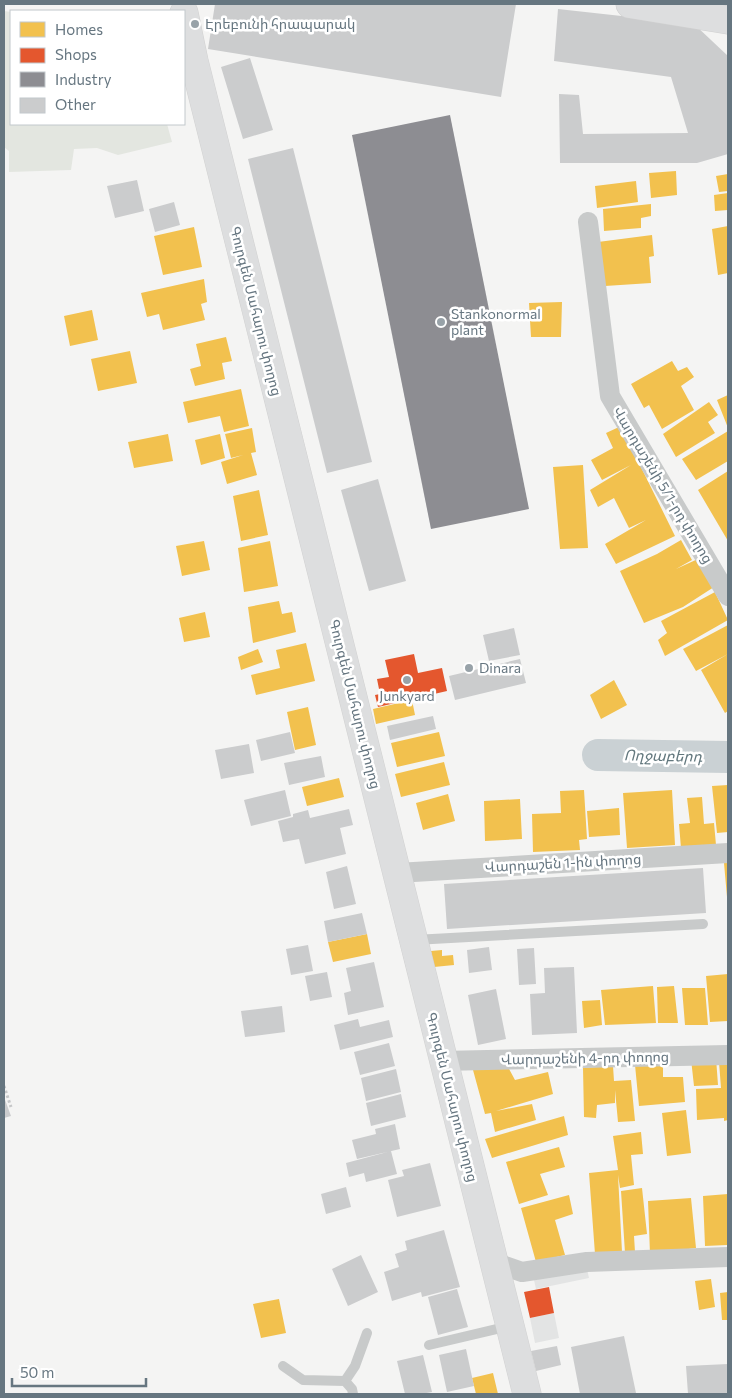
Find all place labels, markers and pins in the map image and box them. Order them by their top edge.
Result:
place label: Էրեբունի հրապարակ [205,15,355,32]
marker: Էրեբունի հրապարակ [189,18,201,30]
place label: Stankonormal plant [451,305,541,338]
marker: Stankonormal plant [435,316,447,328]
place label: Dinara [479,659,521,676]
marker: Dinara [463,662,475,674]
marker: Junkyard [401,674,413,686]
place label: Junkyard [379,687,435,704]

